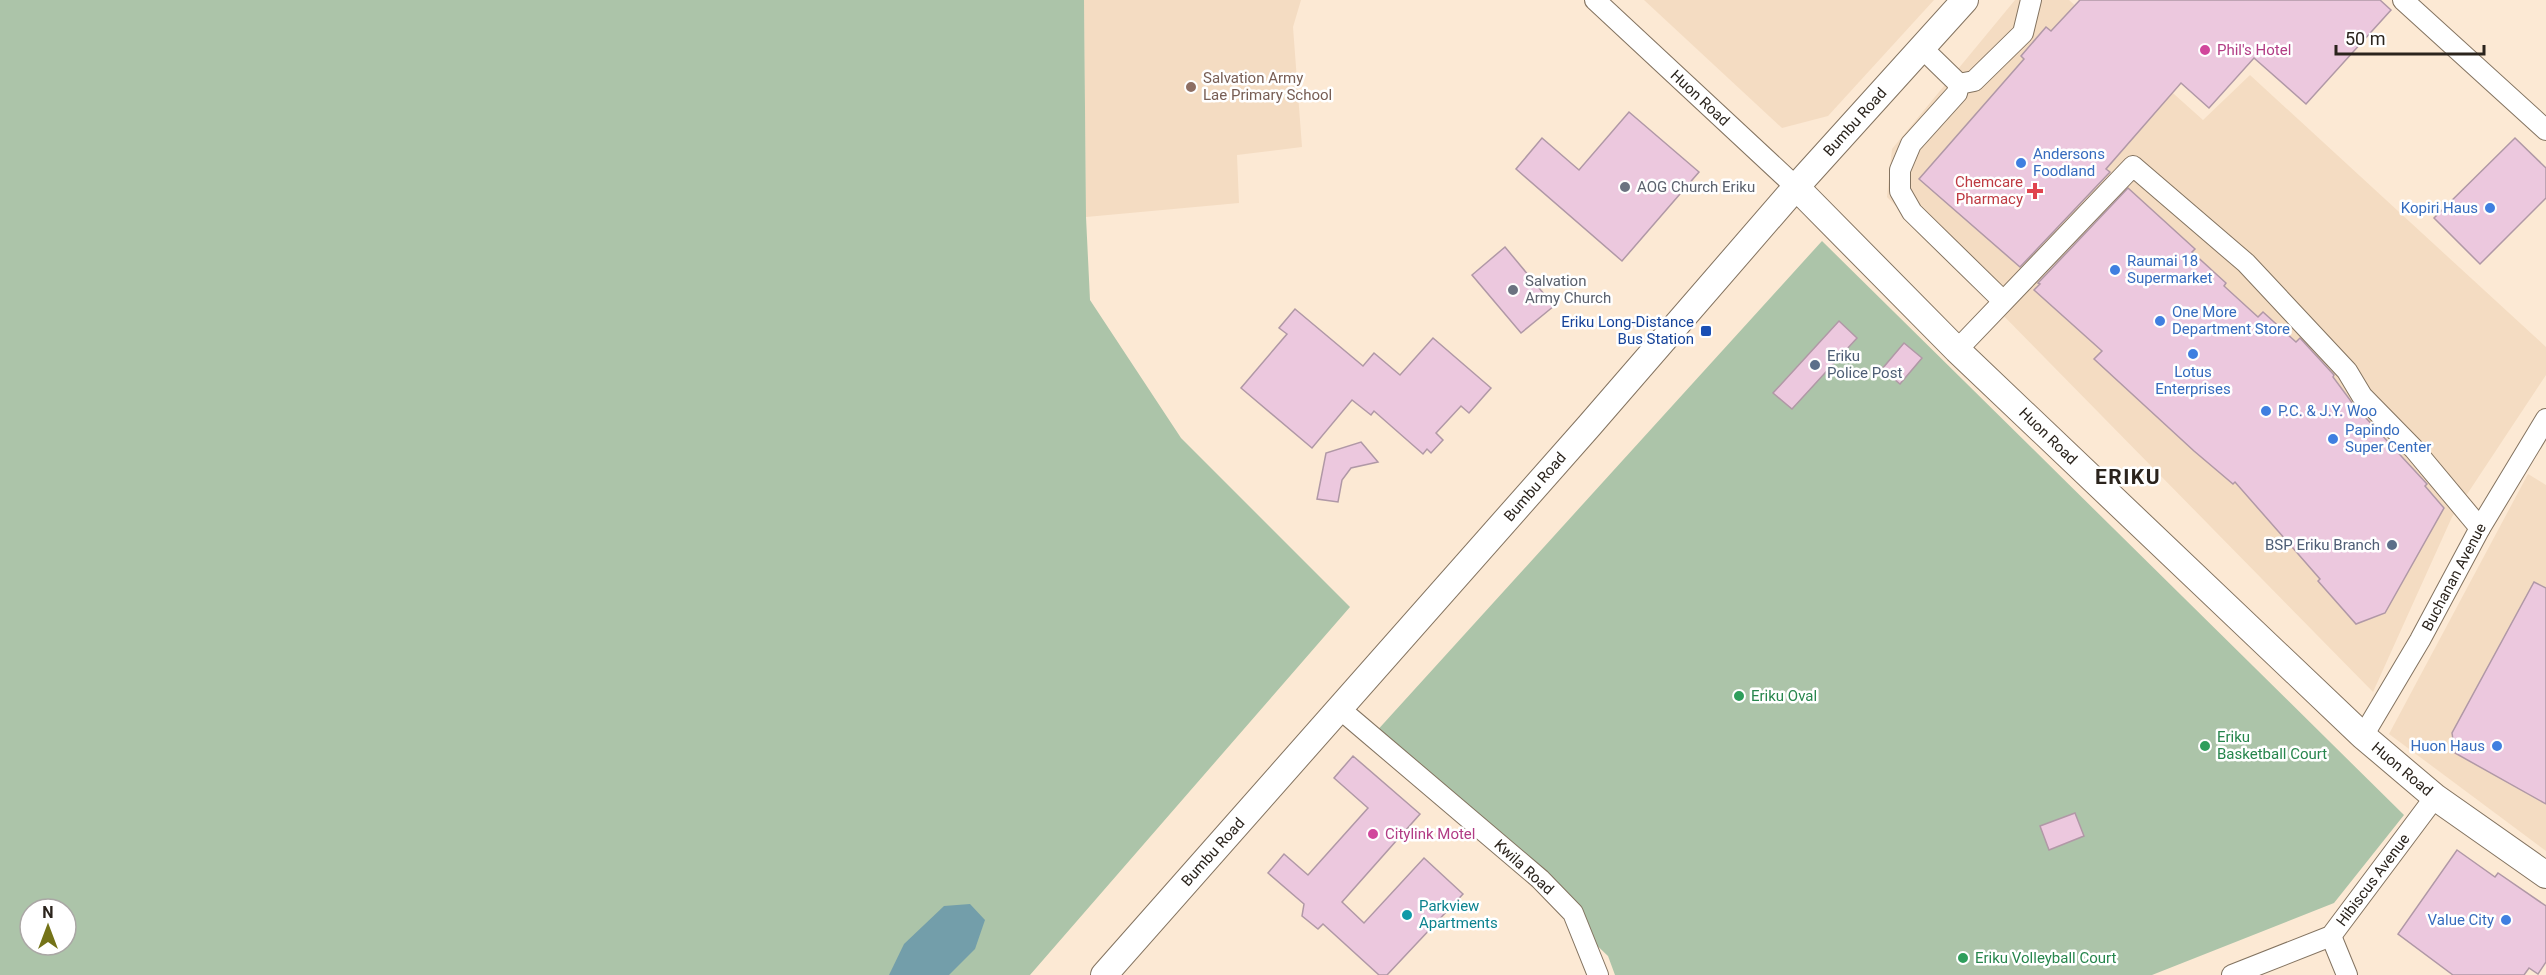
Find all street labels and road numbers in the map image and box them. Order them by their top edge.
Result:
street label: Huon Road [1667,66,1733,130]
street label: Bumbu Road [1820,84,1890,160]
street label: Huon Road [2015,404,2081,468]
street label: Bumbu Road [1500,449,1570,525]
street label: Buchanan Avenue [2418,520,2490,634]
street label: Huon Road [2368,738,2436,800]
street label: Bumbu Road [1178,814,1248,890]
street label: Hibiscus Avenue [2332,830,2414,930]
street label: Kwila Road [1491,836,1557,898]

